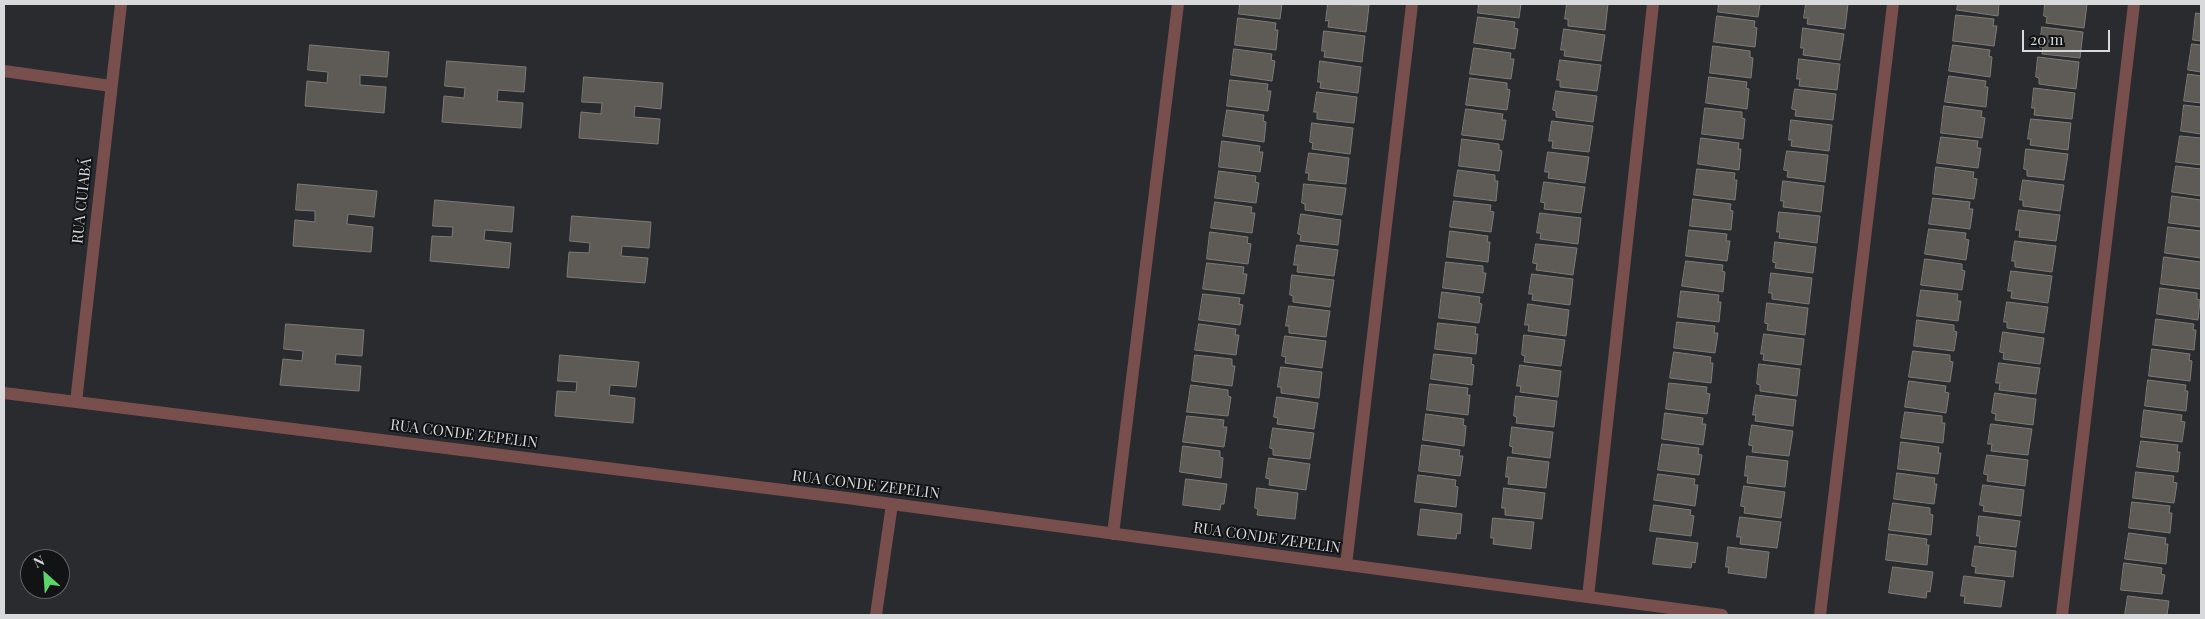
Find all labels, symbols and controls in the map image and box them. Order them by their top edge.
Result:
scale bar [2025,20,2112,52]
text: 20 m [2030,29,2063,49]
street label: RUA CUIABÁ [69,157,95,245]
street label: RUA CONDE ZEPELIN [389,416,539,452]
street label: RUA CONDE ZEPELIN [791,467,941,503]
street label: RUA CONDE ZEPELIN [1192,519,1342,557]
north arrow [20,549,70,599]
text: N [30,550,47,572]

